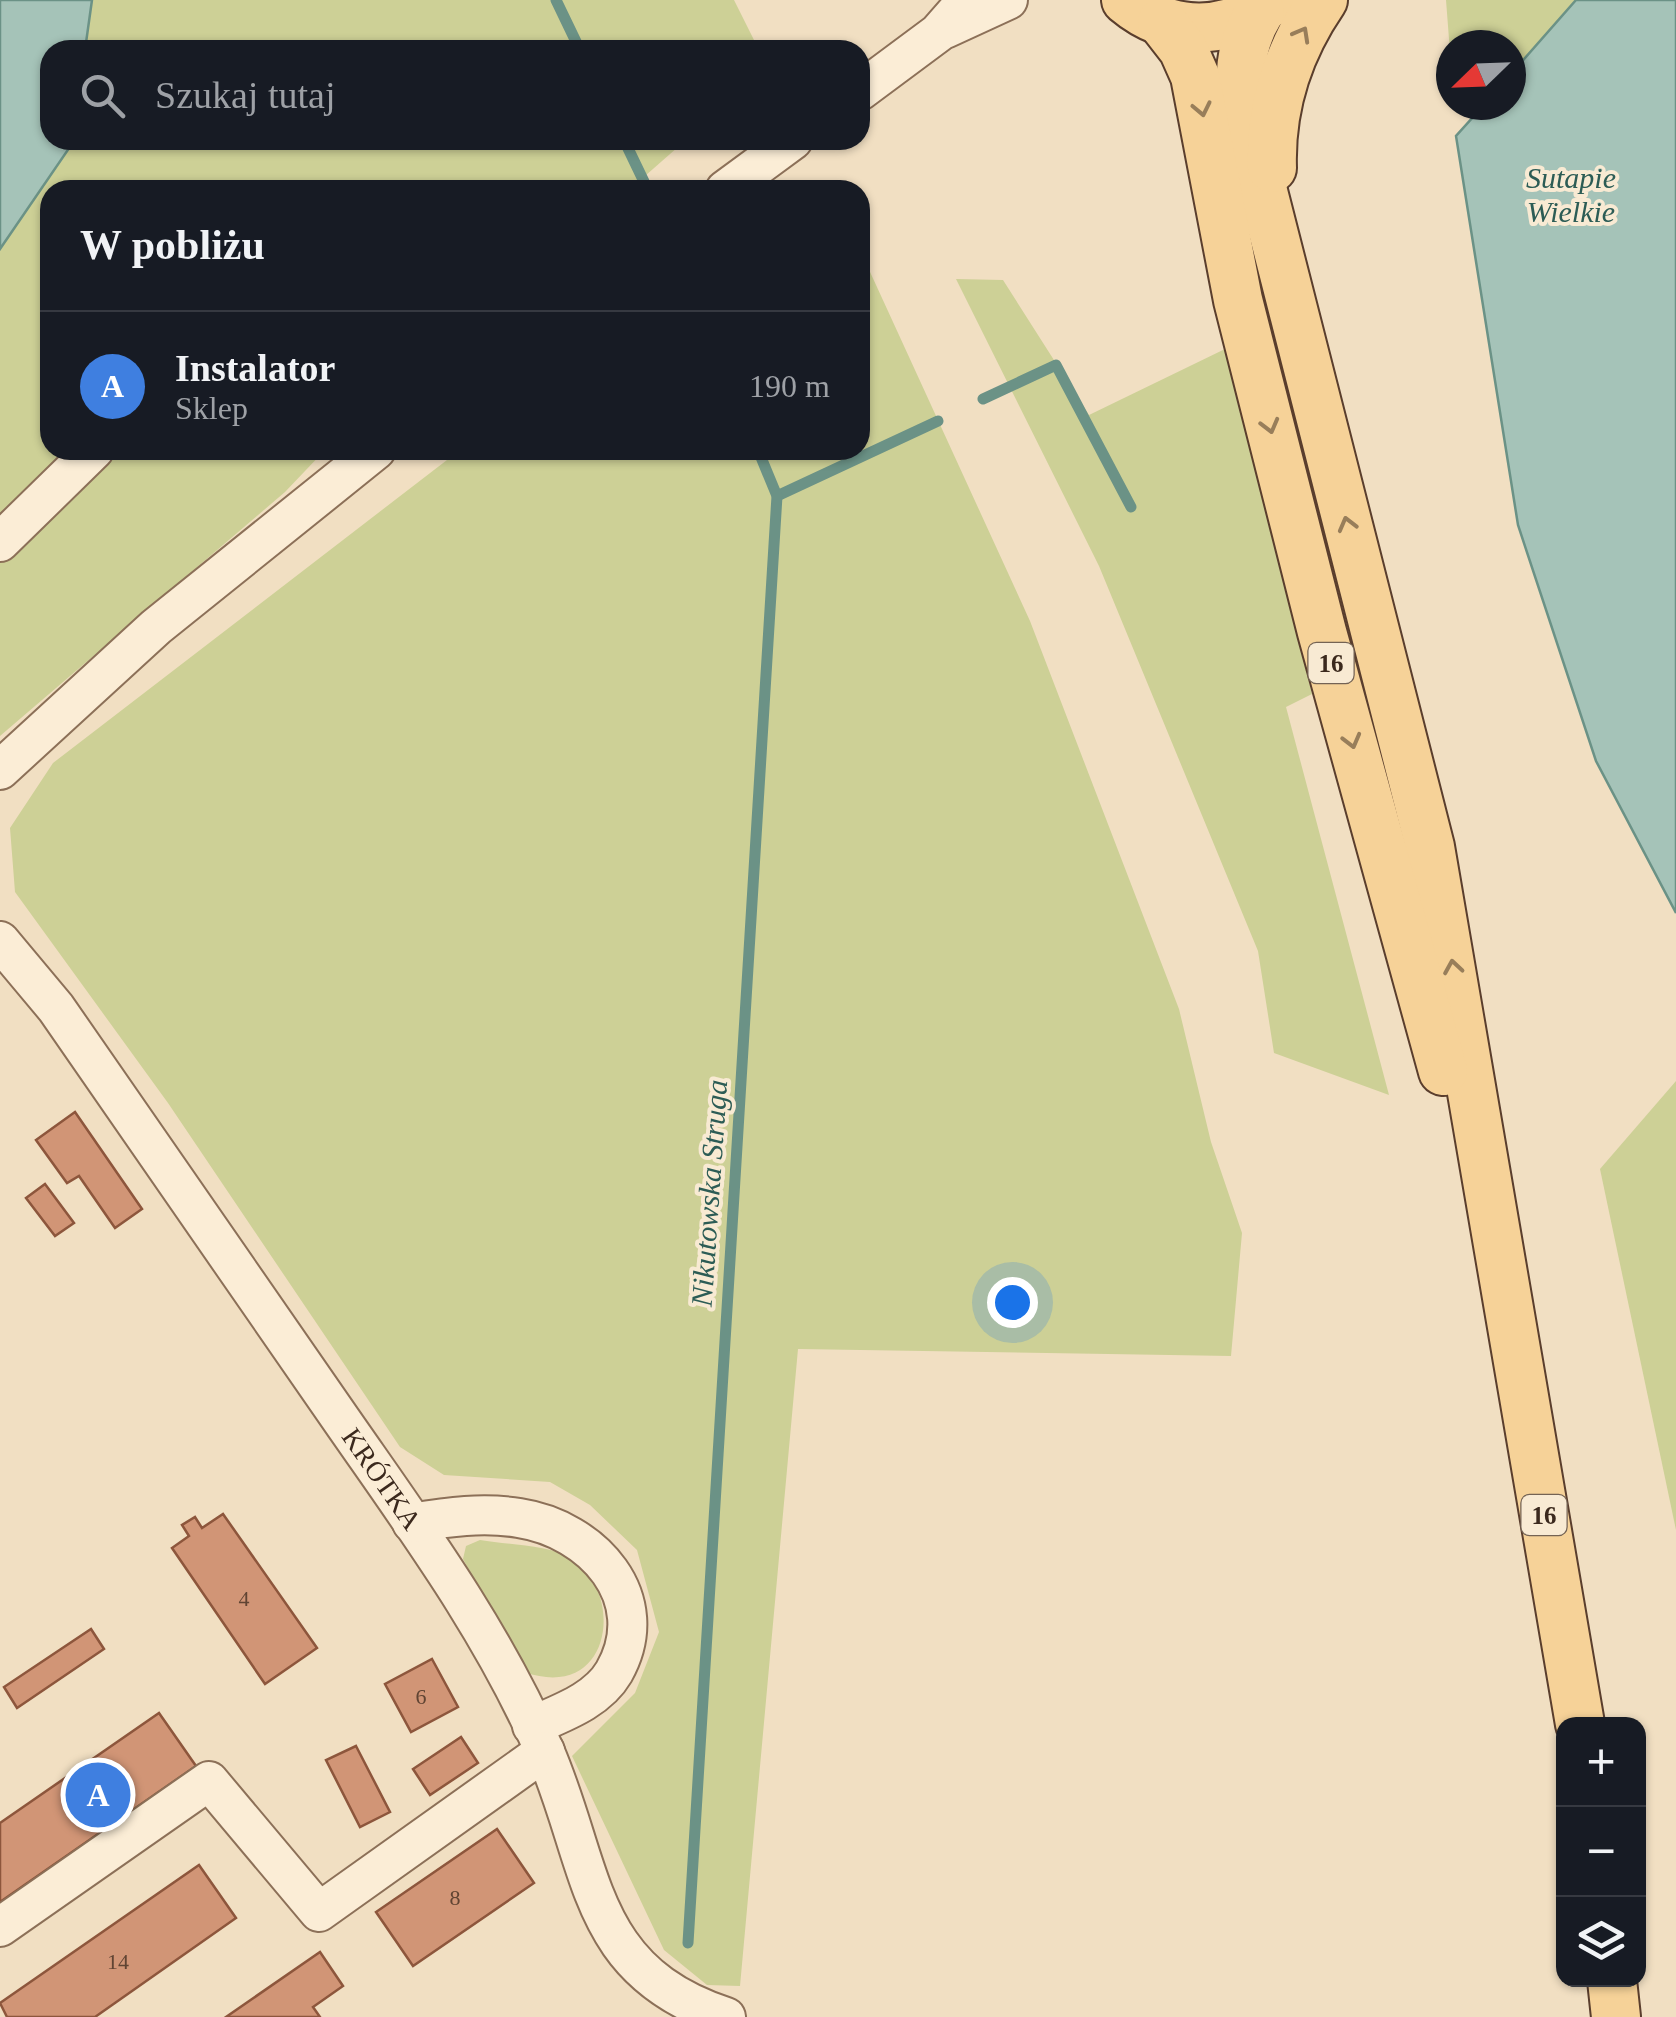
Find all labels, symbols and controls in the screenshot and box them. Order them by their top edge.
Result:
one-way arrow [1290,27,1310,45]
north arrow [1436,30,1526,120]
search box [40,40,870,150]
icon: search [75,68,130,123]
text: Szukaj tutaj [155,74,335,116]
one-way arrow [1190,100,1211,117]
water label: Sutapie Wielkie [1526,161,1616,228]
text: W pobliżu [80,222,265,268]
text: Instalator [175,347,335,389]
text: A [101,368,124,404]
text: 190 m [749,368,830,404]
text: Sklep [175,390,248,426]
one-way arrow [1259,417,1280,435]
one-way arrow [1337,516,1358,533]
road number: 16 [1308,643,1354,683]
one-way arrow [1341,732,1362,749]
one-way arrow [1443,959,1464,976]
water label: Nikutowska Struga [685,1078,733,1309]
your location [987,1277,1038,1328]
street label: KRÓTKA [336,1422,429,1536]
road number: 16 [1522,1495,1566,1535]
house number: 4 [239,1586,250,1611]
house number: 6 [416,1684,427,1709]
map controls [1556,1717,1646,1987]
button: + [1556,1717,1646,1807]
pin: A [66,1758,130,1832]
button: − [1556,1807,1646,1897]
house number: 8 [450,1885,461,1910]
button: layers [1556,1897,1646,1987]
house number: 14 [107,1949,129,1974]

